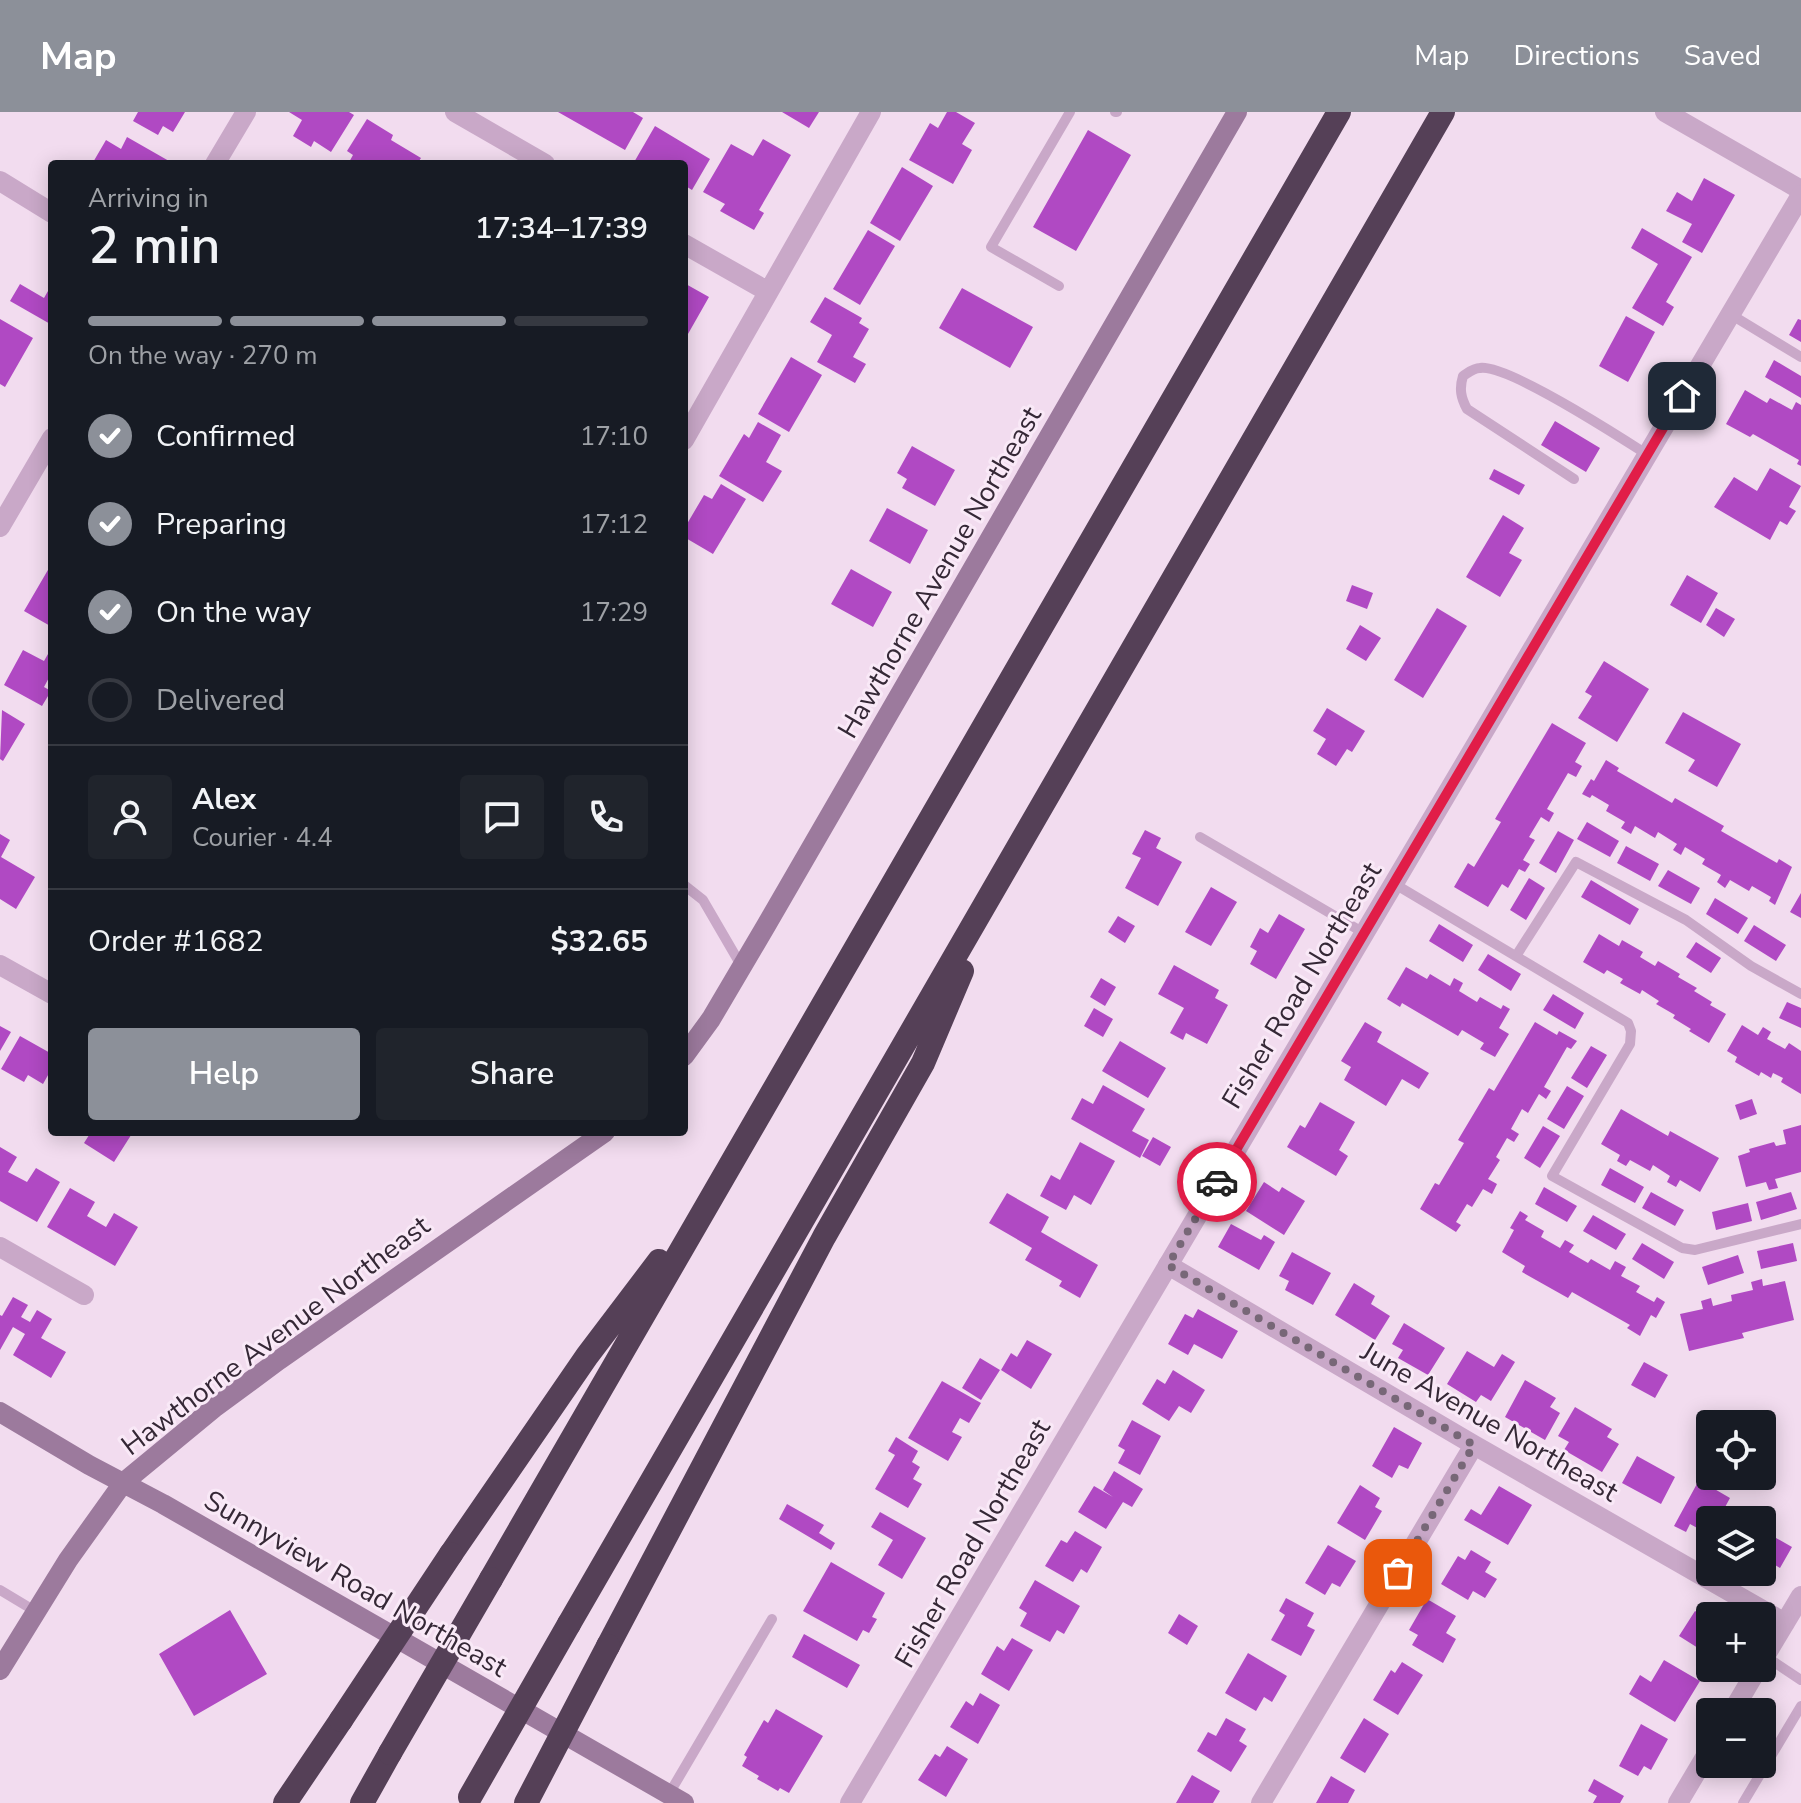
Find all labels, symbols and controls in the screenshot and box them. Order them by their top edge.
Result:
text: Map [40,31,117,82]
text: Map [1414,37,1469,75]
text: Directions [1513,37,1640,75]
text: Saved [1684,37,1761,75]
text: Arriving in [88,181,209,216]
text: 17:34–17:39 [475,208,648,249]
text: 2 min [88,210,221,281]
text: On the way · 270 m [88,338,317,373]
pin [1648,362,1716,430]
icon: home [1660,374,1704,418]
street label: Hawthorne Avenue Northeast [829,399,1051,745]
icon: check [88,414,132,458]
text: Confirmed [156,416,296,457]
text: 17:10 [580,419,648,454]
icon: check [88,502,132,546]
text: Preparing [156,504,287,545]
text: 17:12 [580,507,648,542]
icon: check [88,590,132,634]
text: On the way [156,592,311,633]
text: 17:29 [580,595,648,630]
text: Delivered [156,680,285,721]
button: person [88,775,172,859]
button: chat [460,775,544,859]
button: phone [564,775,648,859]
text: Alex [192,779,256,820]
text: Courier · 4.4 [192,820,333,855]
street label: Fisher Road Northeast [1213,855,1391,1116]
text: Order #1682 [88,921,263,962]
text: $32.65 [551,921,648,962]
button: Help [88,1028,360,1120]
button: Share [376,1028,648,1120]
courier [1177,1142,1257,1222]
icon: car [1195,1160,1239,1204]
street label: Hawthorne Avenue Northeast [114,1207,438,1464]
street label: June Avenue Northeast [1353,1332,1625,1511]
map controls [1696,1410,1776,1778]
button: locate [1696,1410,1776,1490]
street label: Fisher Road Northeast [886,1412,1060,1675]
street label: Sunnyview Road Northeast [197,1481,514,1686]
button: layers [1696,1506,1776,1586]
pin [1364,1539,1432,1607]
icon: bag [1376,1551,1420,1595]
button: + [1696,1602,1776,1682]
button: − [1696,1698,1776,1778]

